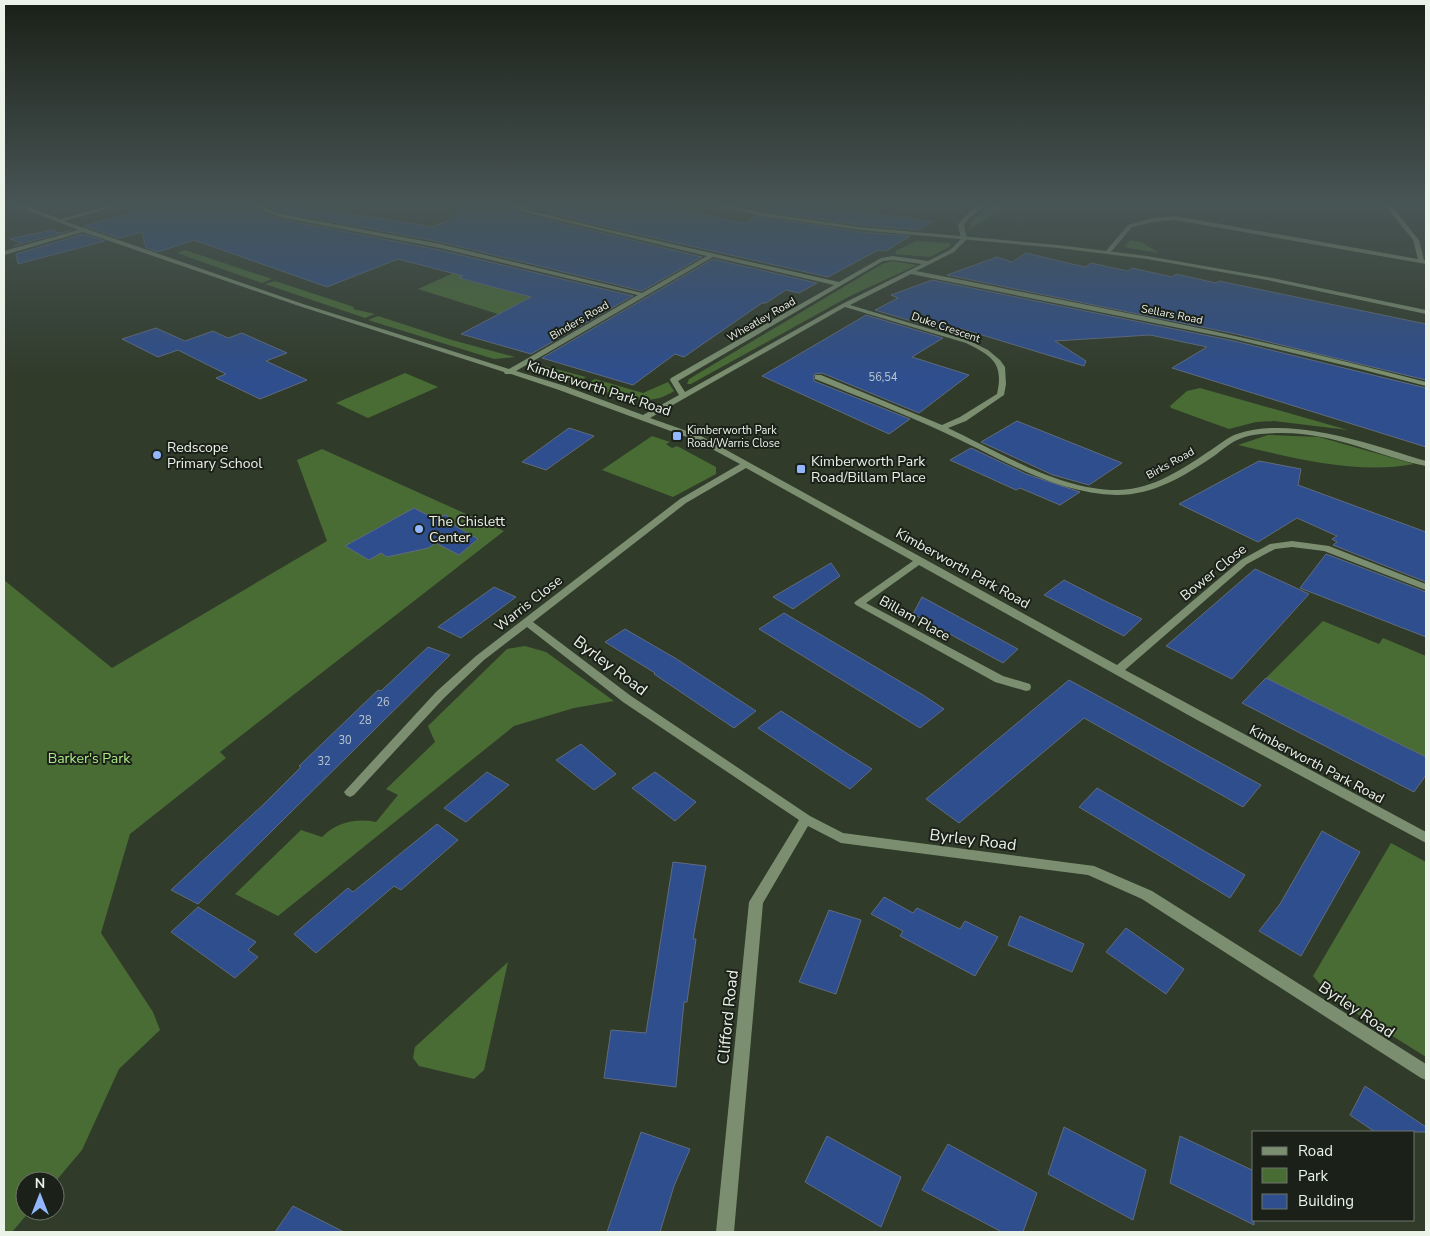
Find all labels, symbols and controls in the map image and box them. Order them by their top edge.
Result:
street label: Wheatley Road [724,294,798,345]
street label: Binders Road [547,297,612,343]
street label: Sellars Road [1140,301,1204,328]
street label: Duke Crescent [909,309,982,346]
street label: Kimberworth Park Road [524,356,673,421]
house number: 56,54 [869,370,898,385]
place label: Kimberworth Park Road/Warris Close [687,423,780,451]
marker: Kimberworth Park Road/Warris Close [671,430,683,442]
place label: Redscope Primary School [167,438,263,473]
street label: Birks Road [1143,444,1197,483]
marker: Redscope Primary School [151,449,163,461]
place label: Kimberworth Park Road/Billam Place [811,452,926,487]
marker: Kimberworth Park Road/Billam Place [795,463,807,475]
place label: The Chislett Center [429,512,505,547]
marker: The Chislett Center [413,523,425,535]
street label: Kimberworth Park Road [892,524,1033,613]
street label: Bower Close [1176,540,1251,605]
street label: Warris Close [491,571,566,636]
street label: Billam Place [876,591,954,646]
street label: Byrley Road [569,631,652,701]
house number: 26 [376,695,390,710]
house number: 28 [358,713,372,728]
street label: Kimberworth Park Road [1246,721,1388,808]
house number: 30 [338,733,352,748]
park label: Barker's Park [48,749,131,768]
house number: 32 [317,754,331,769]
street label: Byrley Road [928,824,1018,856]
street label: Clifford Road [712,969,744,1065]
street label: Byrley Road [1314,976,1399,1043]
legend [1252,1131,1415,1221]
text: Road [1298,1141,1333,1161]
text: Park [1298,1166,1328,1186]
north arrow [15,1171,65,1221]
text: N [35,1174,45,1193]
text: Building [1298,1191,1354,1211]

